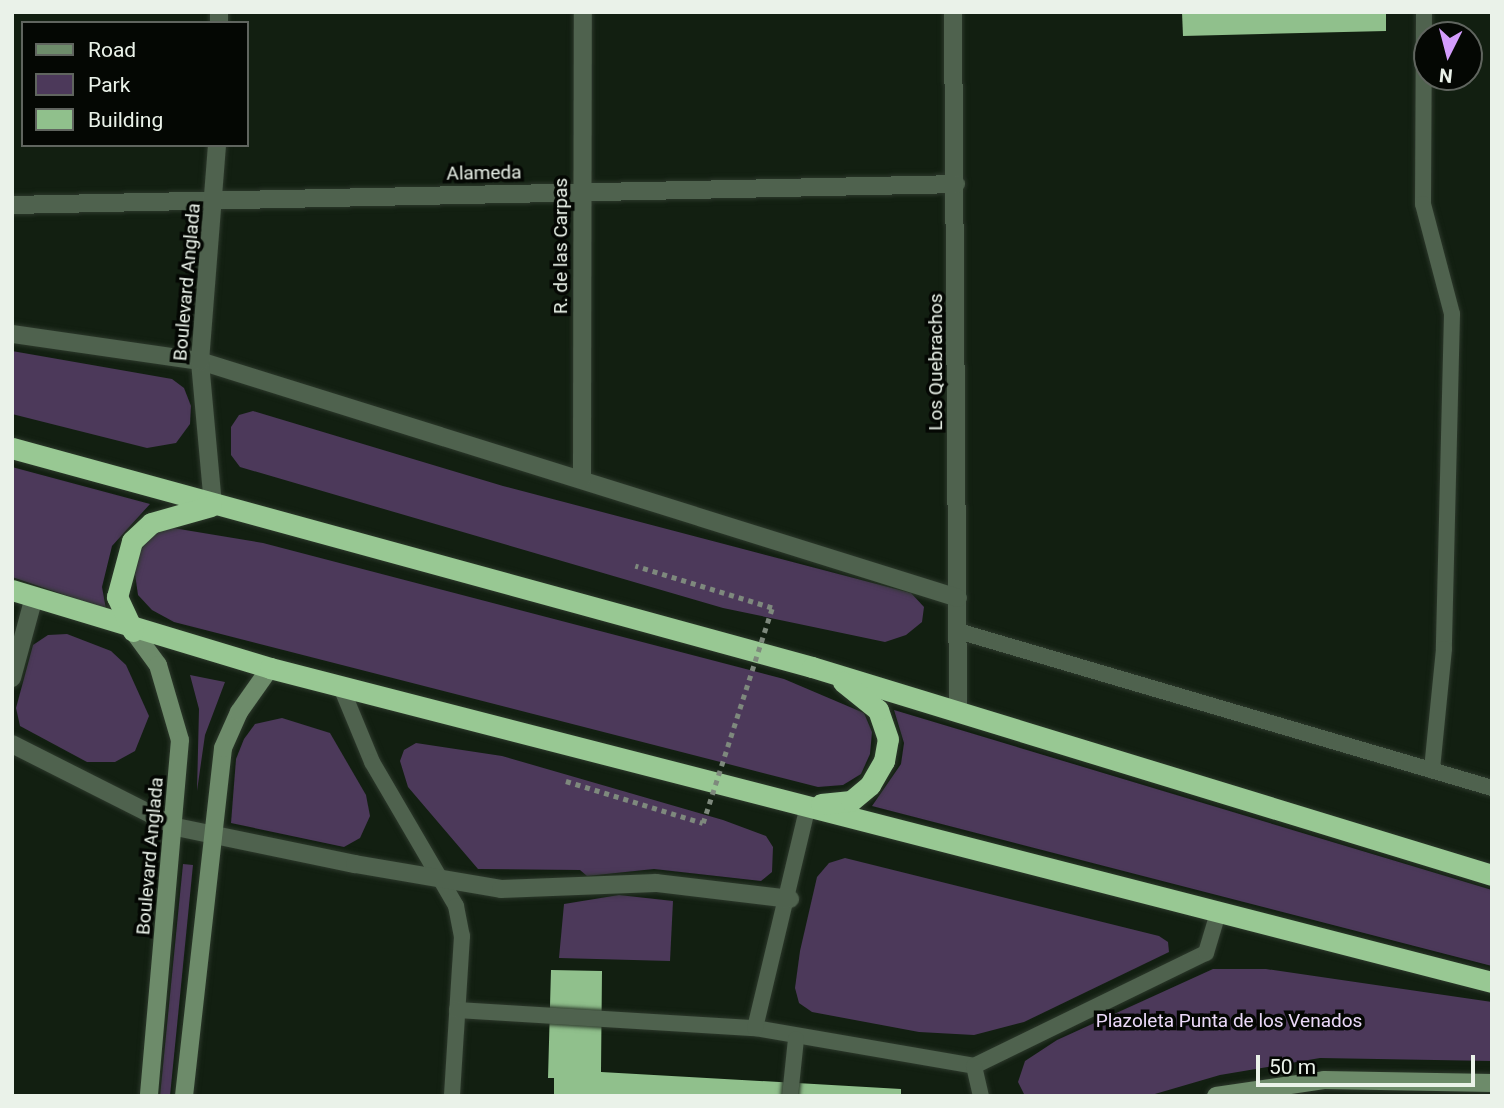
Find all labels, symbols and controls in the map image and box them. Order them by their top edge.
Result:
legend [21,21,248,147]
north arrow [1413,21,1483,91]
text: Road [88,38,136,62]
text: N [1438,63,1454,88]
text: Park [88,73,130,97]
text: Building [88,108,163,132]
street label: Alameda [446,161,522,185]
street label: R. de las Carpas [550,178,572,314]
street label: Boulevard Anglada [169,202,205,362]
street label: Los Quebrachos [925,293,947,431]
street label: Boulevard Anglada [132,776,168,936]
park label: Plazoleta Punta de los Venados [1096,1010,1362,1032]
scale bar [1259,1042,1478,1086]
text: 50 m [1269,1055,1316,1079]

